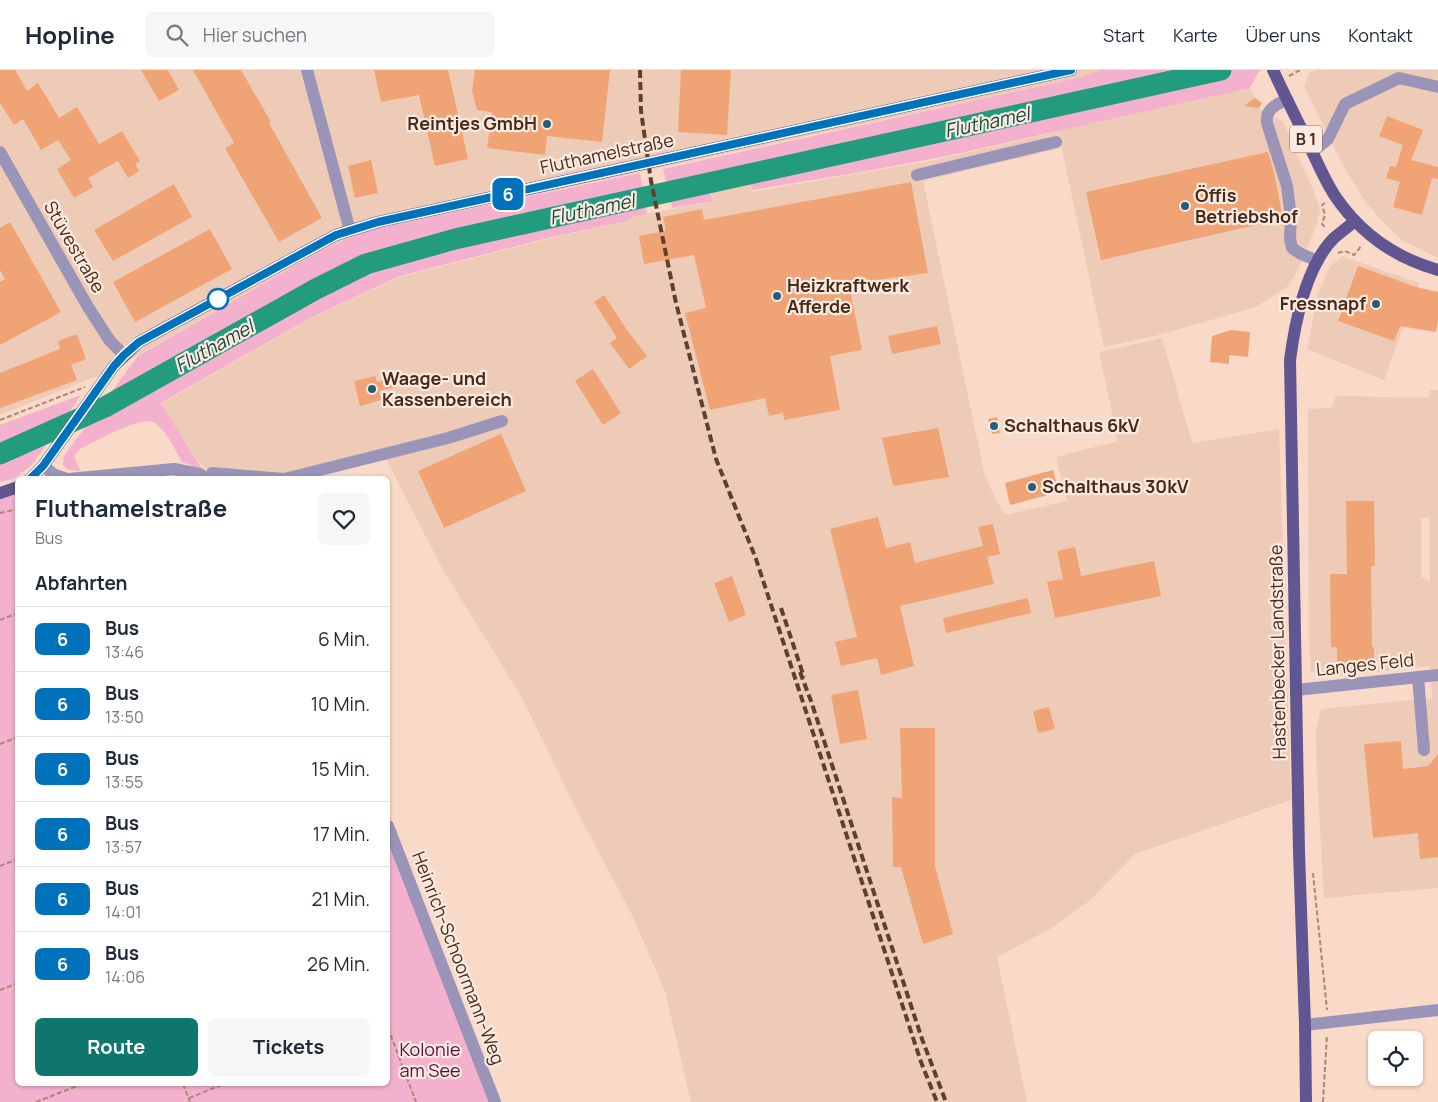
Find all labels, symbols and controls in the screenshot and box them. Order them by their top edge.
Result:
search box [145,12,495,57]
text: Hopline [25,18,115,51]
icon: search [163,21,191,49]
text: Hier suchen [203,22,307,48]
text: Start [1103,23,1145,47]
text: Karte [1173,23,1218,47]
text: Über uns [1246,23,1320,47]
text: Kontakt [1348,23,1413,47]
water label: Fluthamel [942,100,1034,144]
place label: Reintjes GmbH [407,111,537,135]
marker: Reintjes GmbH [541,118,553,130]
road number: B 1 [1290,126,1322,152]
street label: Fluthamelstraße [538,127,676,179]
line badge: 6 [492,178,524,210]
text: 6 [502,182,514,206]
place label: Öffis Betriebshof [1195,183,1298,228]
water label: Fluthamel [547,187,639,231]
street label: Stüvestraße [39,196,111,297]
marker: Öffis Betriebshof [1179,200,1191,212]
place label: Heizkraftwerk Afferde [787,273,910,318]
unlabelled marker [207,288,229,310]
marker: Heizkraftwerk Afferde [771,290,783,302]
place label: Fressnapf [1280,291,1366,315]
marker: Fressnapf [1370,298,1382,310]
water label: Fluthamel [170,312,260,378]
place label: Waage- und Kassenbereich [382,366,512,411]
marker: Waage- und Kassenbereich [366,383,378,395]
place label: Schalthaus 6kV [1004,413,1140,437]
marker: Schalthaus 6kV [988,420,1000,432]
place label: Schalthaus 30kV [1042,474,1189,498]
marker: Schalthaus 30kV [1026,481,1038,493]
text: Fluthamelstraße [35,491,227,524]
button: heart [318,493,370,545]
text: Bus [35,527,63,549]
street label: Hastenbecker Landstraße [1263,545,1291,760]
text: Abfahrten [35,570,128,596]
text: Bus [105,615,139,641]
text: 6 Min. [318,626,370,652]
text: 6 [57,627,68,651]
text: 13:46 [105,641,144,663]
street label: Langes Feld [1315,647,1415,681]
text: Bus [105,680,139,706]
text: 10 Min. [311,691,370,717]
text: 6 [57,692,68,716]
text: 13:50 [105,706,144,728]
text: Bus [105,745,139,771]
text: 15 Min. [311,756,370,782]
text: 6 [57,757,68,781]
text: 13:55 [105,771,143,793]
text: Bus [105,810,139,836]
text: 17 Min. [313,821,370,847]
text: 6 [57,822,68,846]
text: 13:57 [105,836,142,858]
street label: Heinrich-Schoormann-Weg [407,848,511,1068]
text: Bus [105,875,139,901]
text: 21 Min. [311,886,370,912]
text: 6 [57,887,68,911]
text: 14:01 [105,901,141,923]
text: Bus [105,940,139,966]
text: 26 Min. [307,951,370,977]
text: 6 [57,952,68,976]
text: 14:06 [105,966,145,988]
button: Route [35,1018,198,1076]
button: Tickets [208,1018,370,1076]
map controls [1368,1031,1423,1086]
button: locate [1368,1031,1423,1086]
park label: Kolonie am See [399,1037,461,1082]

